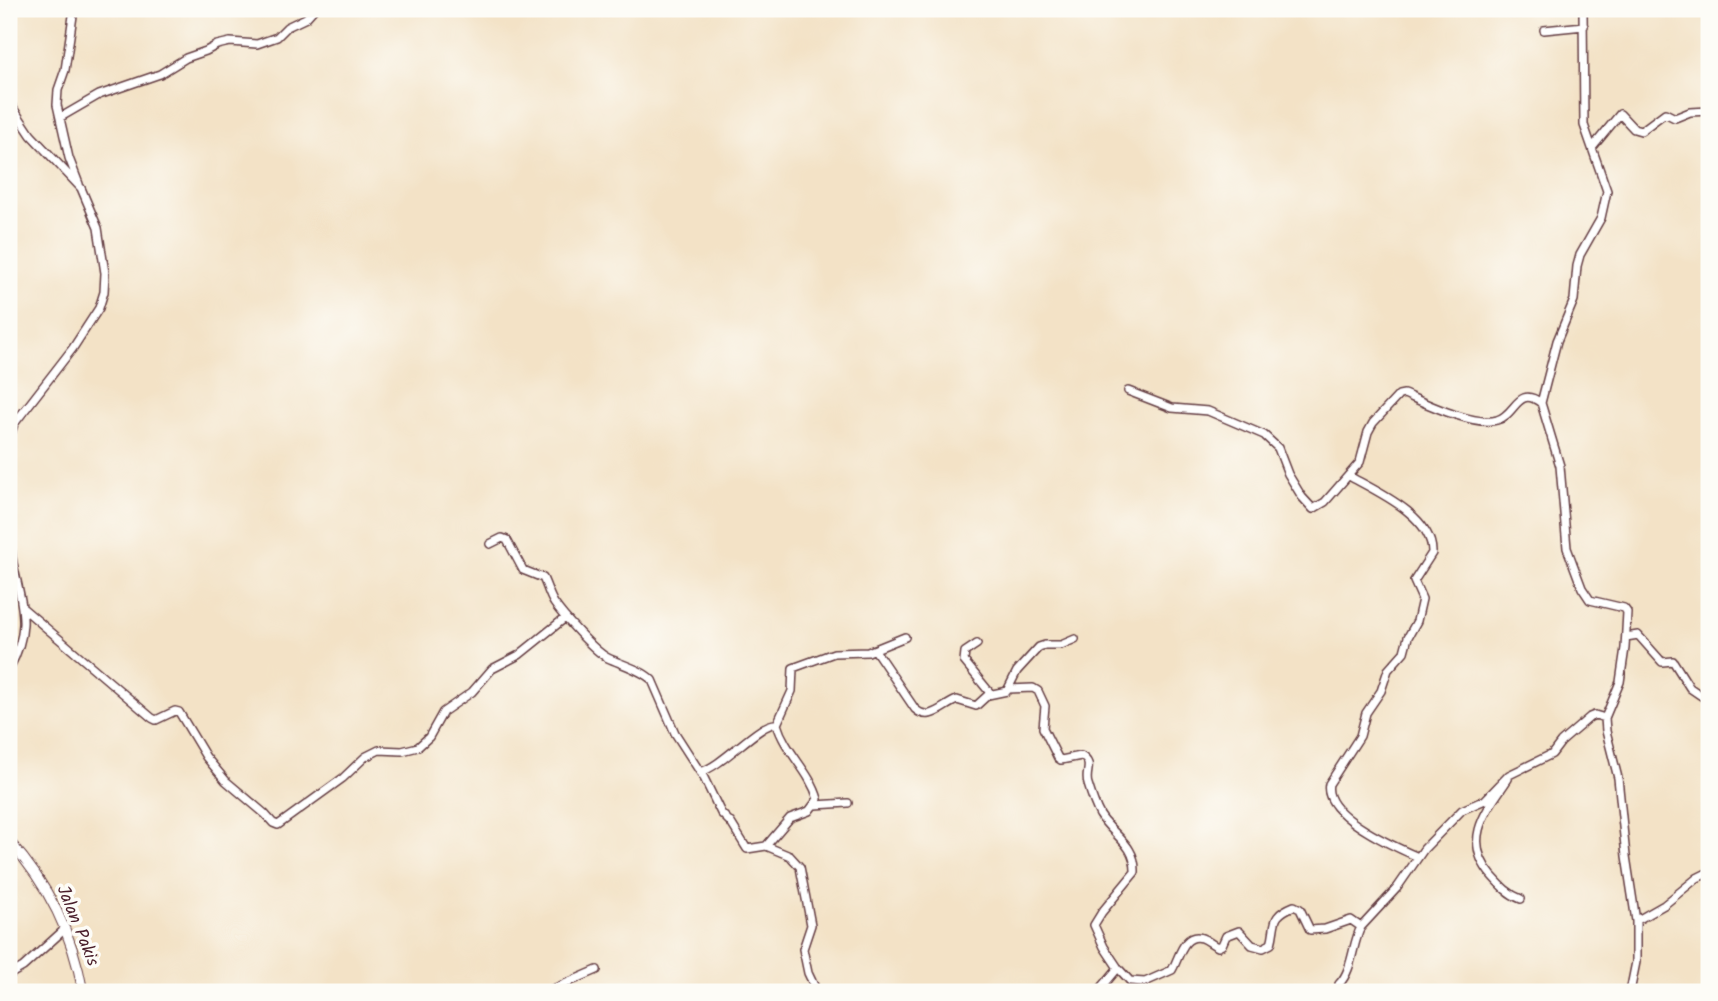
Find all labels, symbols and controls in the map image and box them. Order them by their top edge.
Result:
street label: Jalan Pakis [48,881,107,971]

